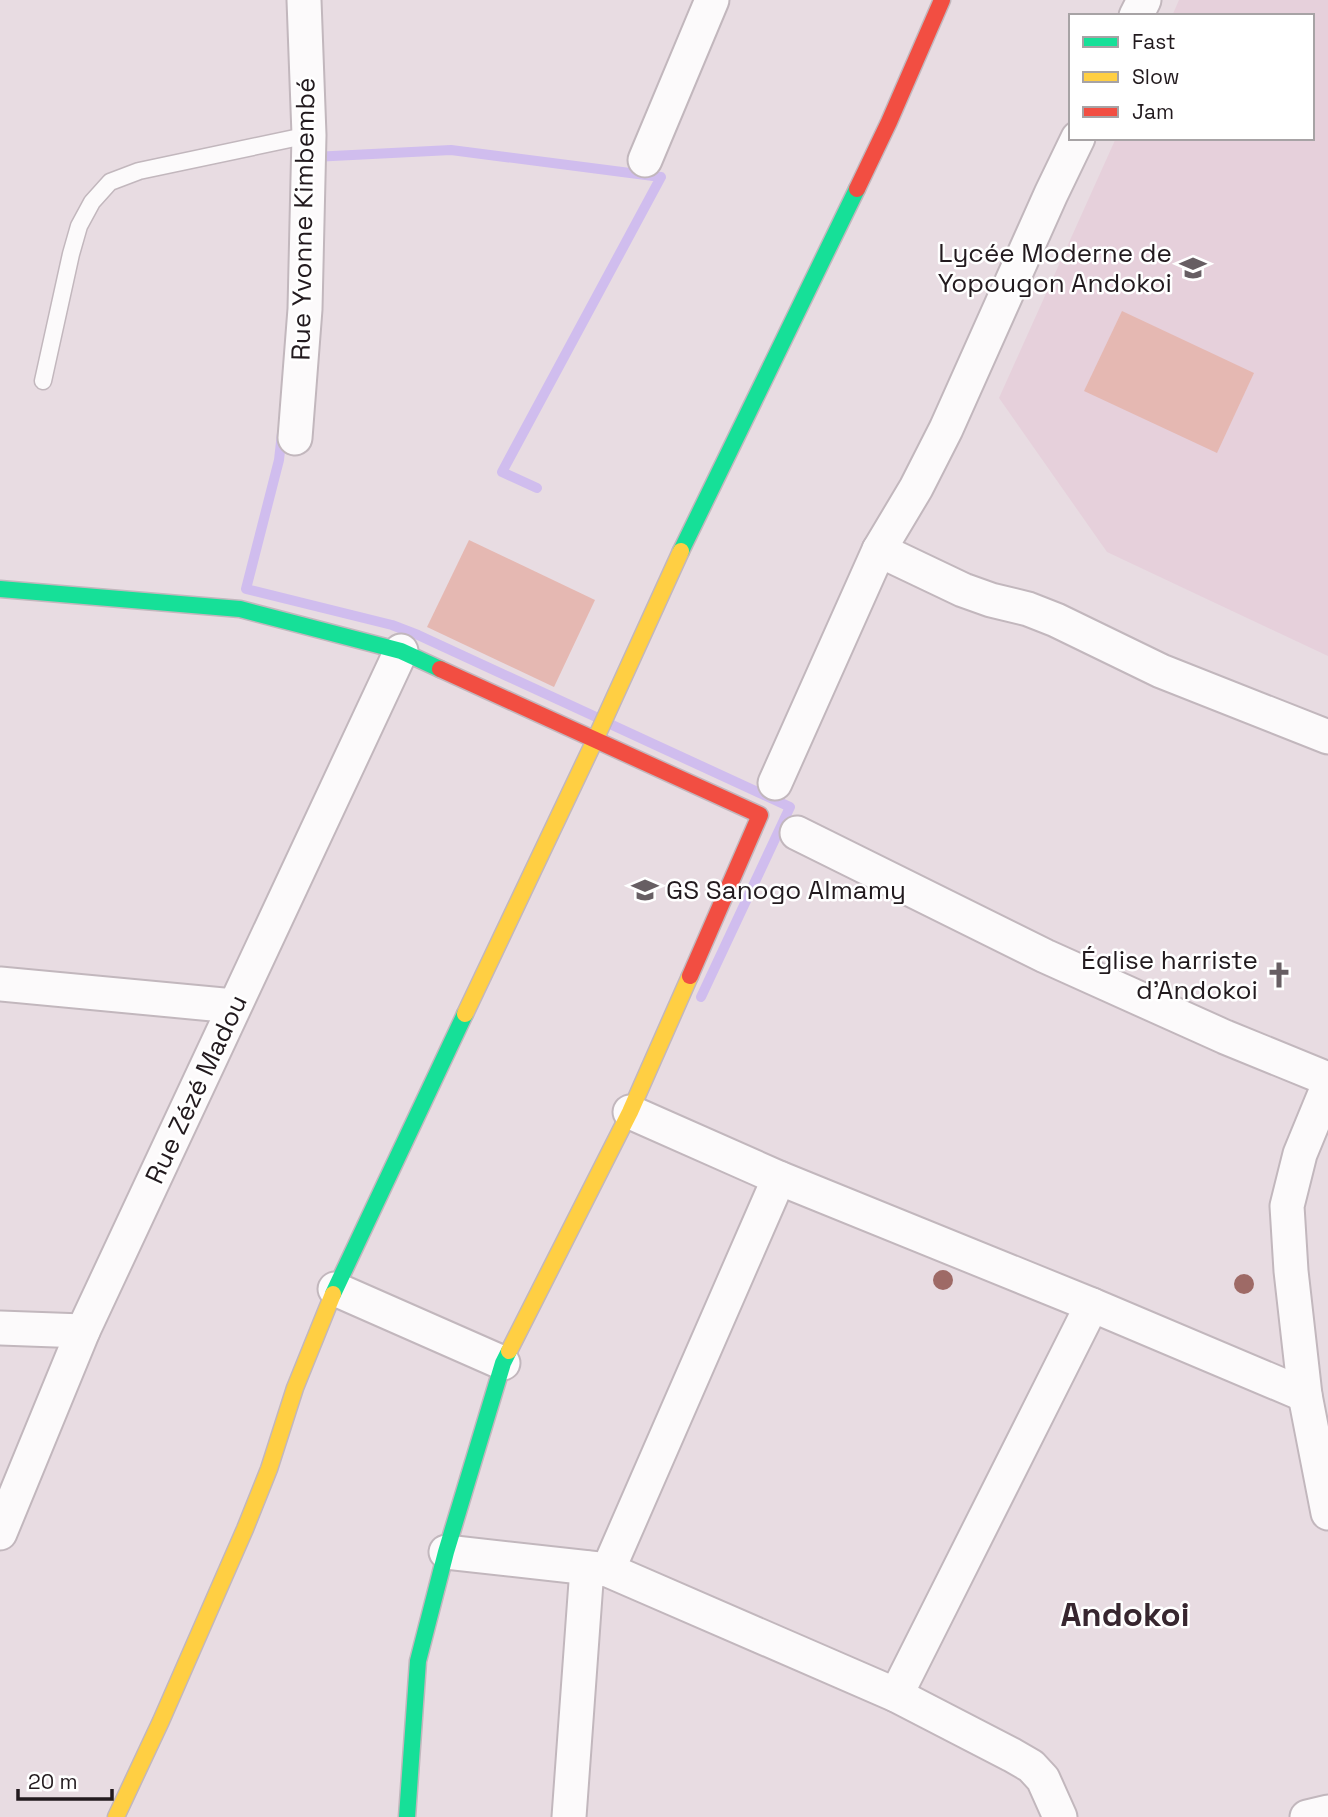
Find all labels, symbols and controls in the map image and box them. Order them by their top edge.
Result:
legend [1069,14,1314,140]
text: Fast [1132,28,1176,55]
text: Slow [1132,63,1180,90]
street label: Rue Yvonne Kimbembé [284,77,322,361]
text: Jam [1132,98,1174,125]
place label: Lycée Moderne de Yopougon Andokoi [938,236,1172,300]
school or university icon: Lycée Moderne de Yopougon Andokoi [1178,253,1208,283]
place label: GS Sanogo Almamy [666,873,906,907]
school or university icon: GS Sanogo Almamy [630,875,660,905]
place label: Église harriste d'Andokoi [1081,943,1258,1007]
church icon: Église harriste d'Andokoi [1264,960,1294,990]
street label: Rue Zézé Madou [137,989,255,1189]
district label: Andokoi [1060,1594,1190,1636]
scale bar [18,1758,112,1802]
text: 20 m [28,1768,78,1795]

